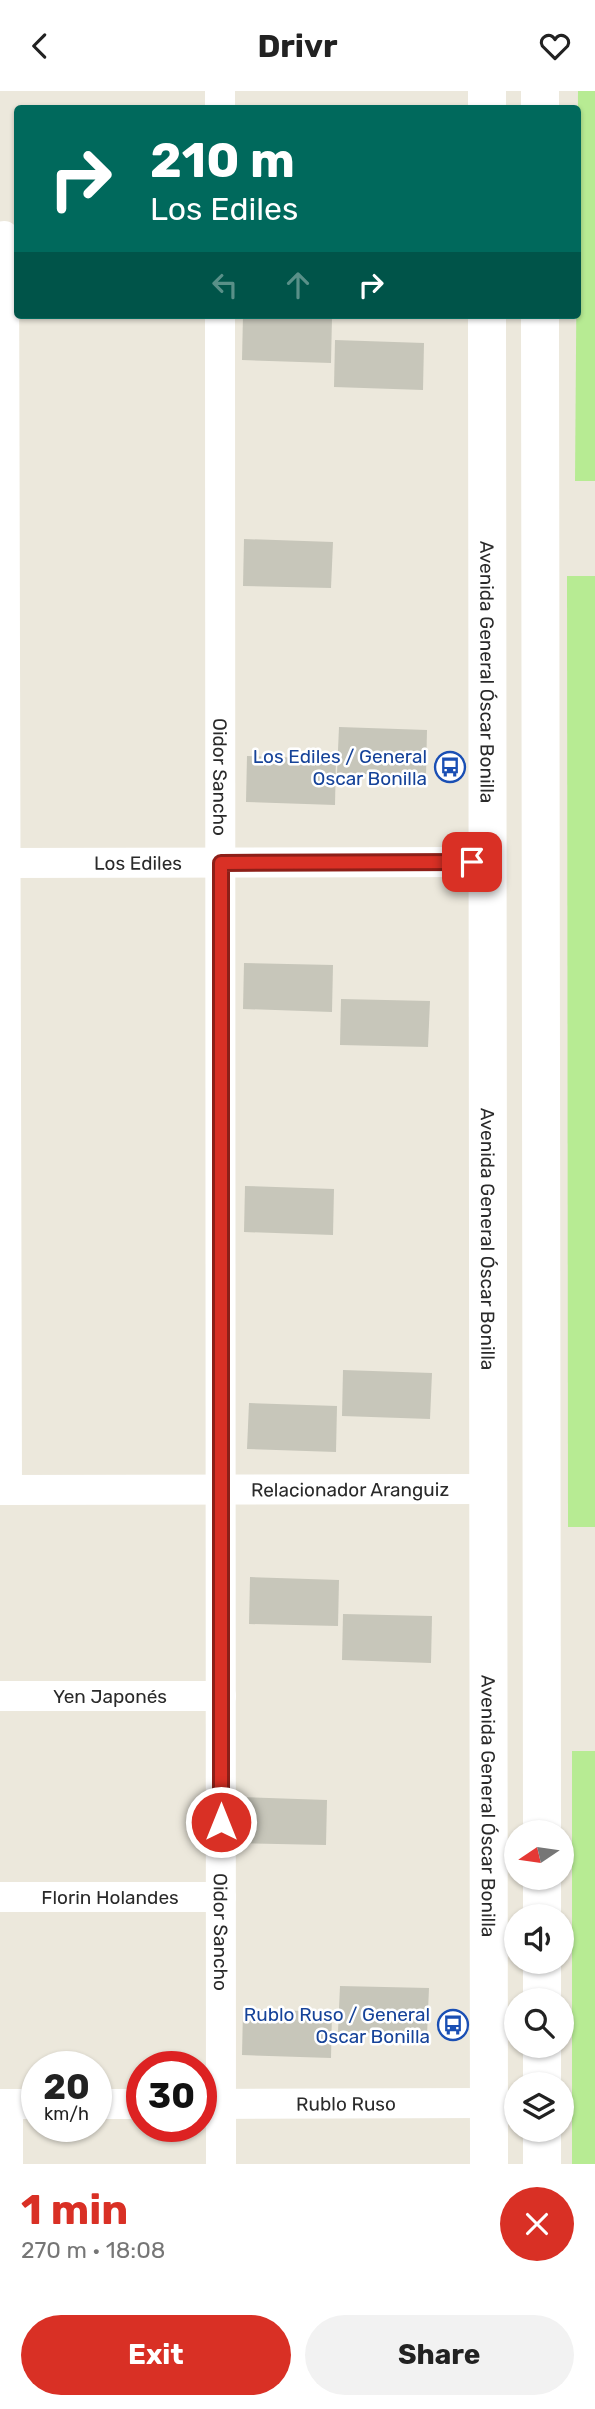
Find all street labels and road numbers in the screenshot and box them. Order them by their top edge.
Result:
street label: Avenida General Óscar Bonilla [475,541,499,803]
street label: Oidor Sancho [208,718,231,836]
street label: Los Ediles [94,852,182,875]
street label: Avenida General Óscar Bonilla [476,1108,499,1370]
street label: Relacionador Aranguiz [251,1478,449,1501]
street label: Avenida General Óscar Bonilla [476,1675,500,1937]
street label: Yen Japonés [53,1685,167,1708]
street label: Oidor Sancho [209,1873,232,1991]
street label: Florin Holandes [41,1886,179,1909]
street label: Rublo Ruso [296,2092,396,2116]

